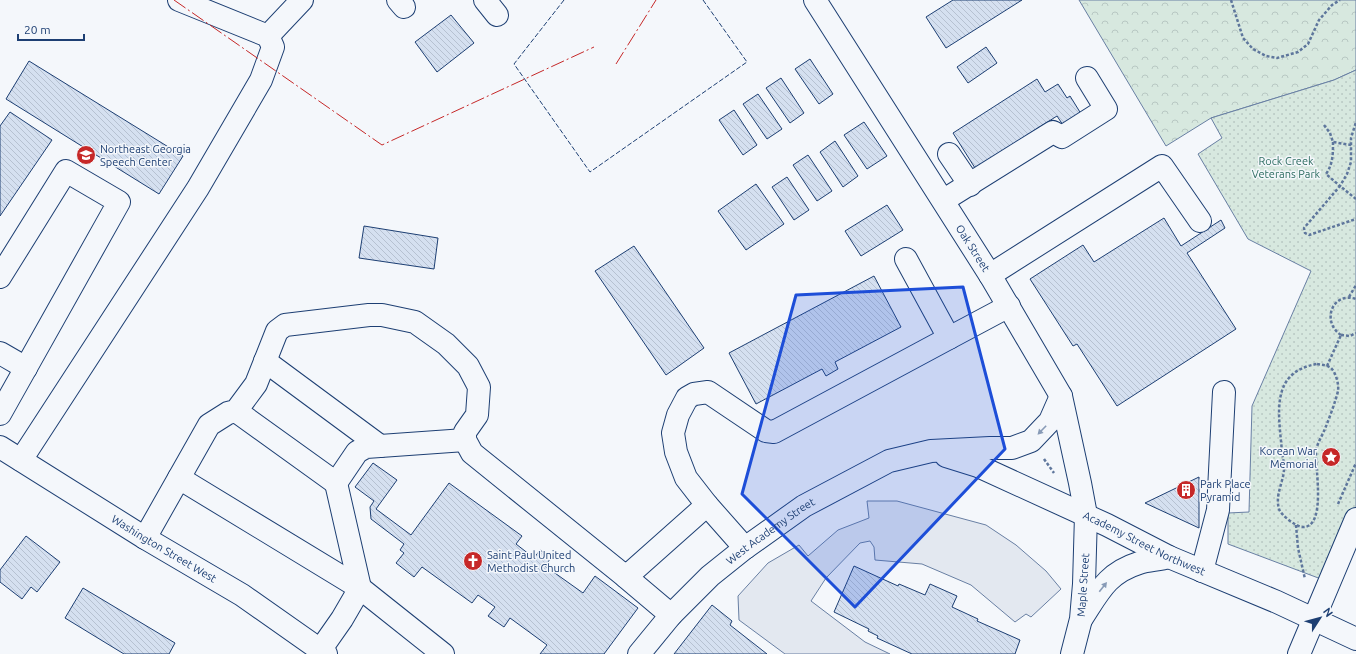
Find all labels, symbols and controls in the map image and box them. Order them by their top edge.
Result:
scale bar [18,16,84,42]
text: 20 m [24,23,51,36]
place label: Northeast Georgia Speech Center [100,143,191,168]
school or university icon: Northeast Georgia Speech Center [75,144,97,166]
park label: Rock Creek Veterans Park [1252,155,1321,180]
street label: Oak Street [954,222,993,274]
one-way arrow [1037,425,1047,435]
place label: Korean War Memorial [1260,445,1318,470]
place icon: Korean War Memorial [1320,446,1342,468]
place label: Park Place Pyramid [1200,478,1251,503]
building icon: Park Place Pyramid [1175,479,1197,501]
street label: West Academy Street [724,495,817,567]
street label: Academy Street Northwest [1082,509,1208,578]
street label: Washington Street West [109,513,219,585]
place label: Saint Paul United Methodist Church [487,549,575,574]
church icon: Saint Paul United Methodist Church [462,550,484,572]
street label: Maple Street [1075,552,1091,617]
one-way arrow [1099,581,1108,592]
north arrow [1300,598,1340,638]
text: N [1321,605,1335,619]

